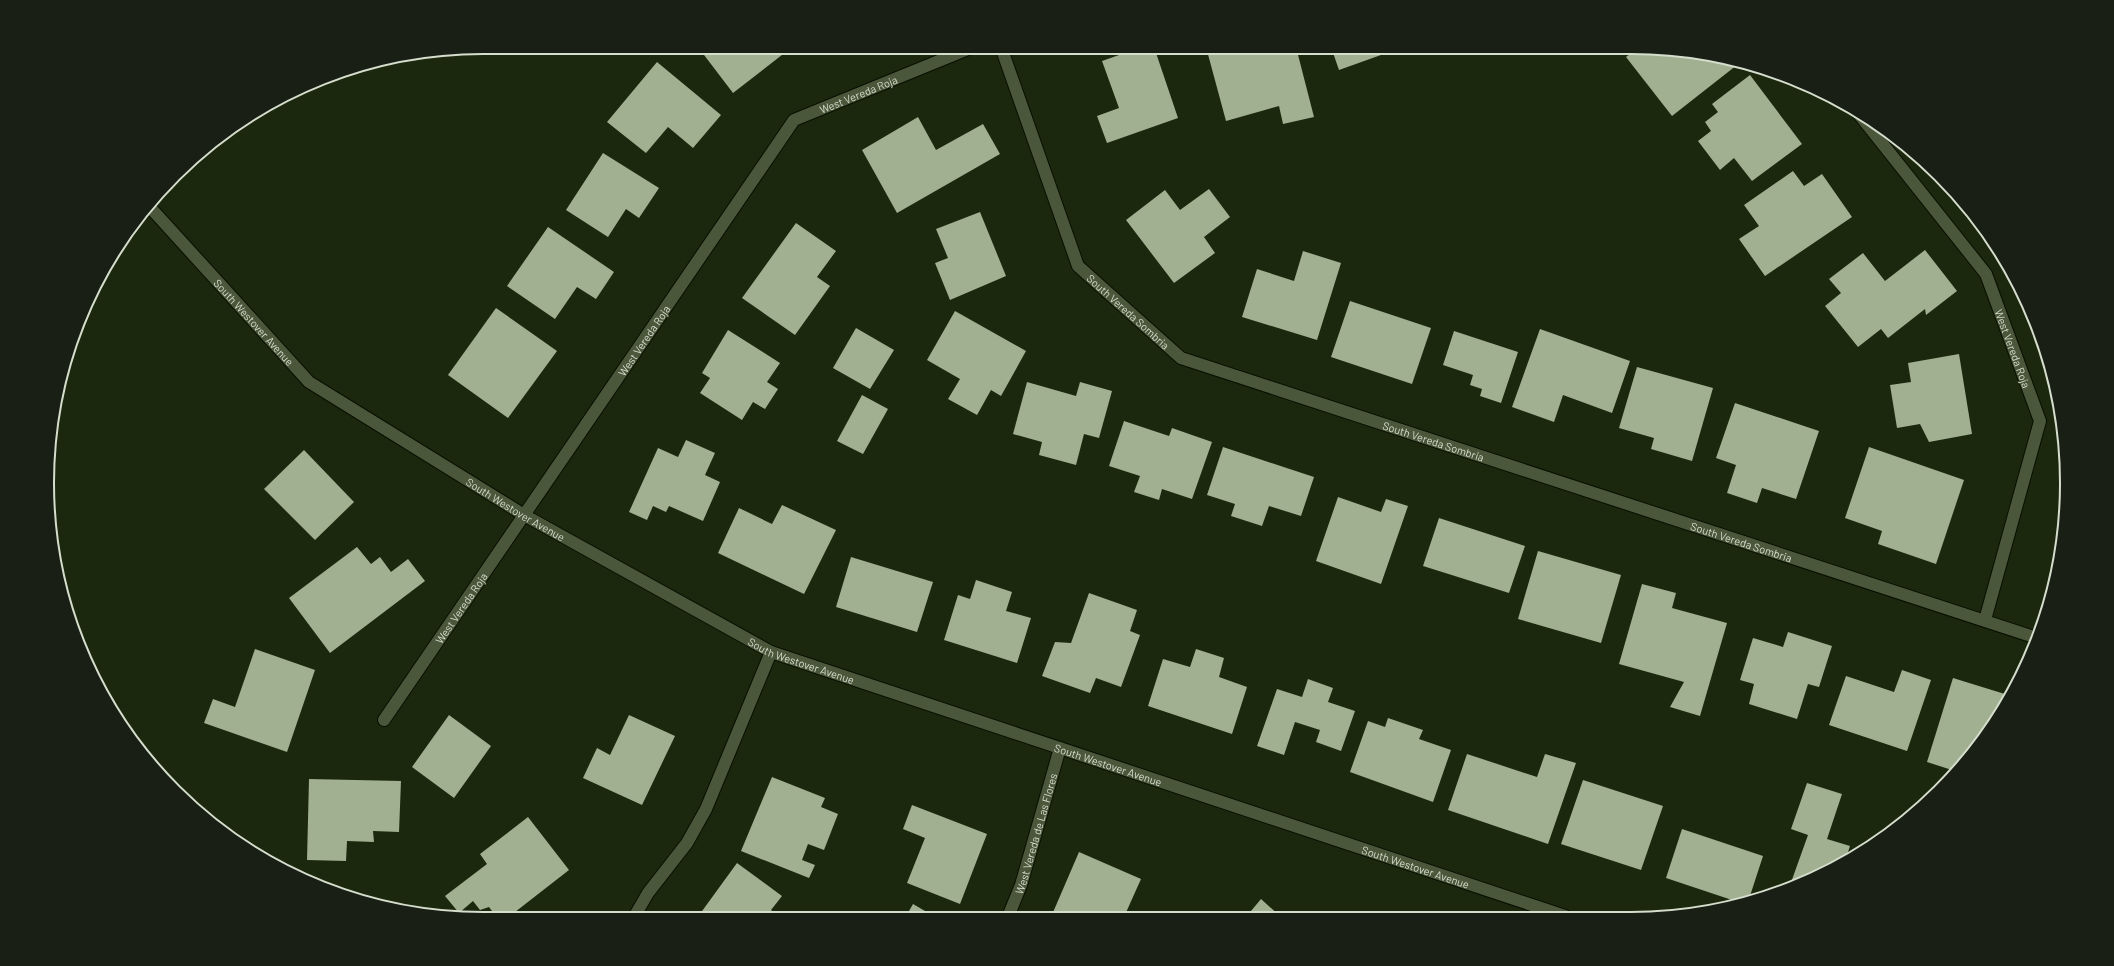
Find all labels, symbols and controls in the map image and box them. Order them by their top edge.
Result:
street label: West Vereda Roja [817,72,899,116]
street label: South Vereda Sombria [1085,271,1172,351]
street label: South Westover Avenue [212,276,297,368]
street label: West Vereda Roja [615,302,672,378]
street label: West Vereda Roja [1993,307,2034,390]
street label: South Vereda Sombria [1381,418,1486,463]
street label: South Westover Avenue [464,475,568,543]
street label: South Vereda Sombria [1689,519,1794,564]
street label: West Vereda Roja [432,570,489,646]
street label: South Westover Avenue [746,634,856,686]
street label: South Westover Avenue [1053,740,1164,788]
street label: West Vereda de Las Flores [1012,772,1059,896]
street label: South Westover Avenue [1360,842,1471,890]

